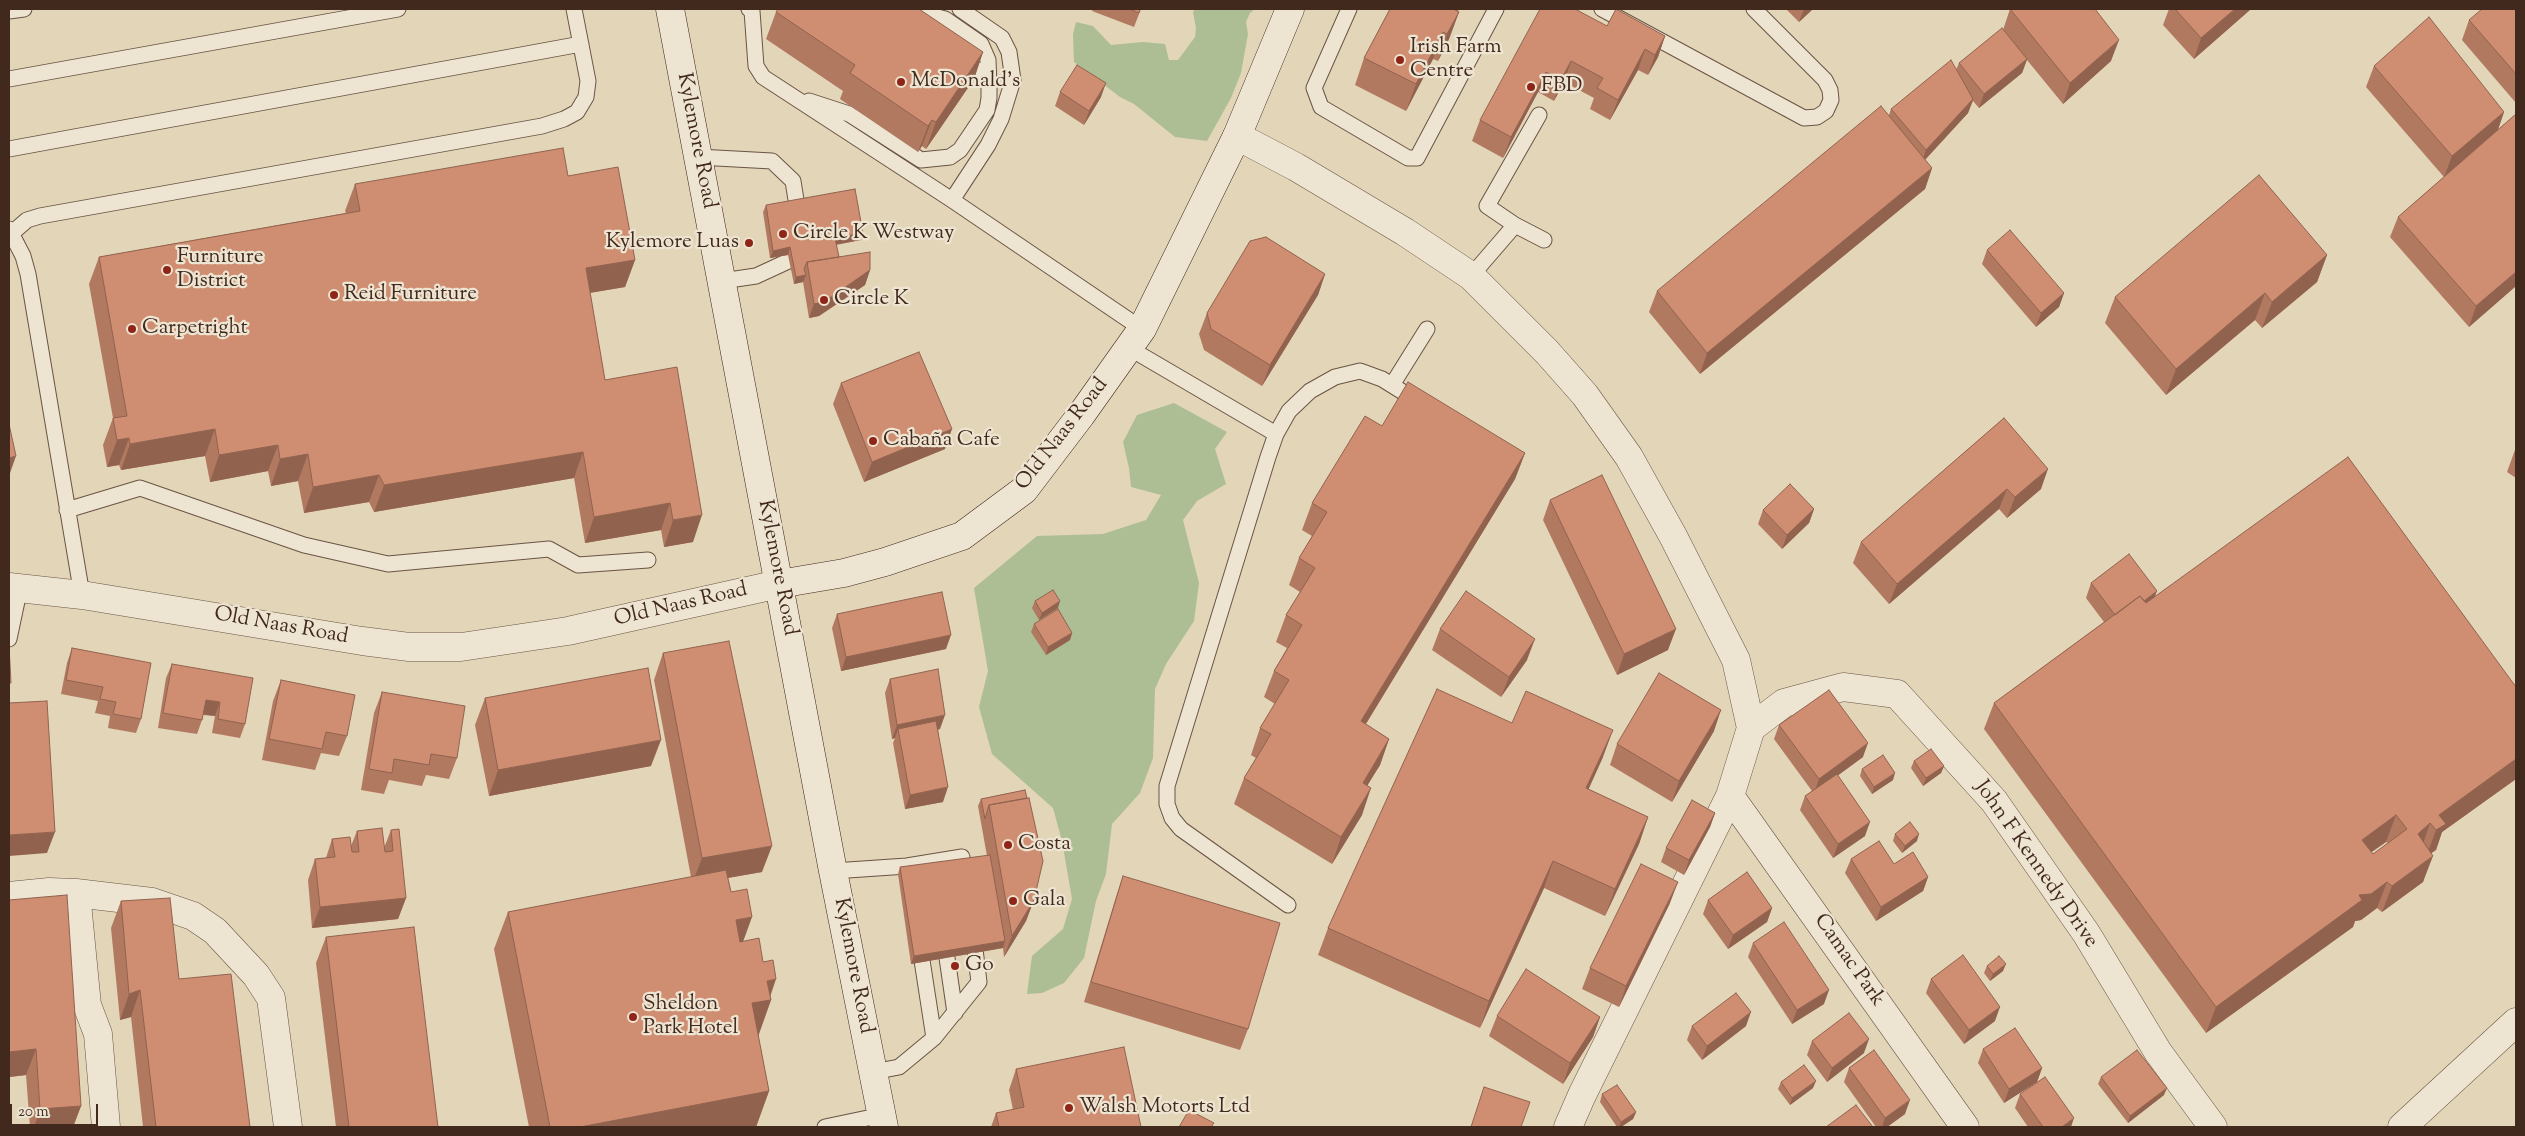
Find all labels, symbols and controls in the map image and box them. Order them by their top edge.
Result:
place label: Irish Farm Centre [1410,35,1502,85]
marker: Irish Farm Centre [1394,54,1406,66]
place label: McDonald's [911,69,1020,95]
street label: Kylemore Road [669,71,721,211]
place label: FBD [1541,74,1582,100]
marker: McDonald's [895,76,907,88]
marker: FBD [1525,81,1537,93]
place label: Circle K Westway [793,221,954,247]
marker: Circle K Westway [777,228,789,240]
place label: Kylemore Luas [606,230,739,256]
marker: Kylemore Luas [743,237,755,249]
place label: Furniture District [177,245,263,295]
marker: Furniture District [161,264,173,276]
place label: Reid Furniture [344,282,477,308]
place label: Circle K [834,287,909,313]
marker: Reid Furniture [328,289,340,301]
marker: Circle K [818,294,830,306]
place label: Carpetright [142,316,248,342]
marker: Carpetright [126,323,138,335]
street label: Old Naas Road [1011,374,1115,496]
place label: Cabaña Cafe [883,428,1000,454]
marker: Cabaña Cafe [867,435,879,447]
street label: Kylemore Road [750,498,802,638]
street label: Old Naas Road [612,578,750,634]
street label: Old Naas Road [212,603,350,651]
street label: John F Kennedy Drive [1968,777,2102,953]
place label: Costa [1018,832,1071,858]
marker: Costa [1002,839,1014,851]
place label: Gala [1023,888,1065,914]
marker: Gala [1007,895,1019,907]
street label: Kylemore Road [826,896,878,1036]
street label: Camac Park [1807,910,1889,1012]
place label: Go [965,953,994,979]
marker: Go [949,960,961,972]
place label: Sheldon Park Hotel [643,992,738,1042]
marker: Sheldon Park Hotel [627,1011,639,1023]
scale bar [12,1094,100,1126]
place label: Walsh Motorts Ltd [1079,1095,1250,1121]
text: 20 m [18,1102,49,1123]
marker: Walsh Motorts Ltd [1063,1102,1075,1114]

